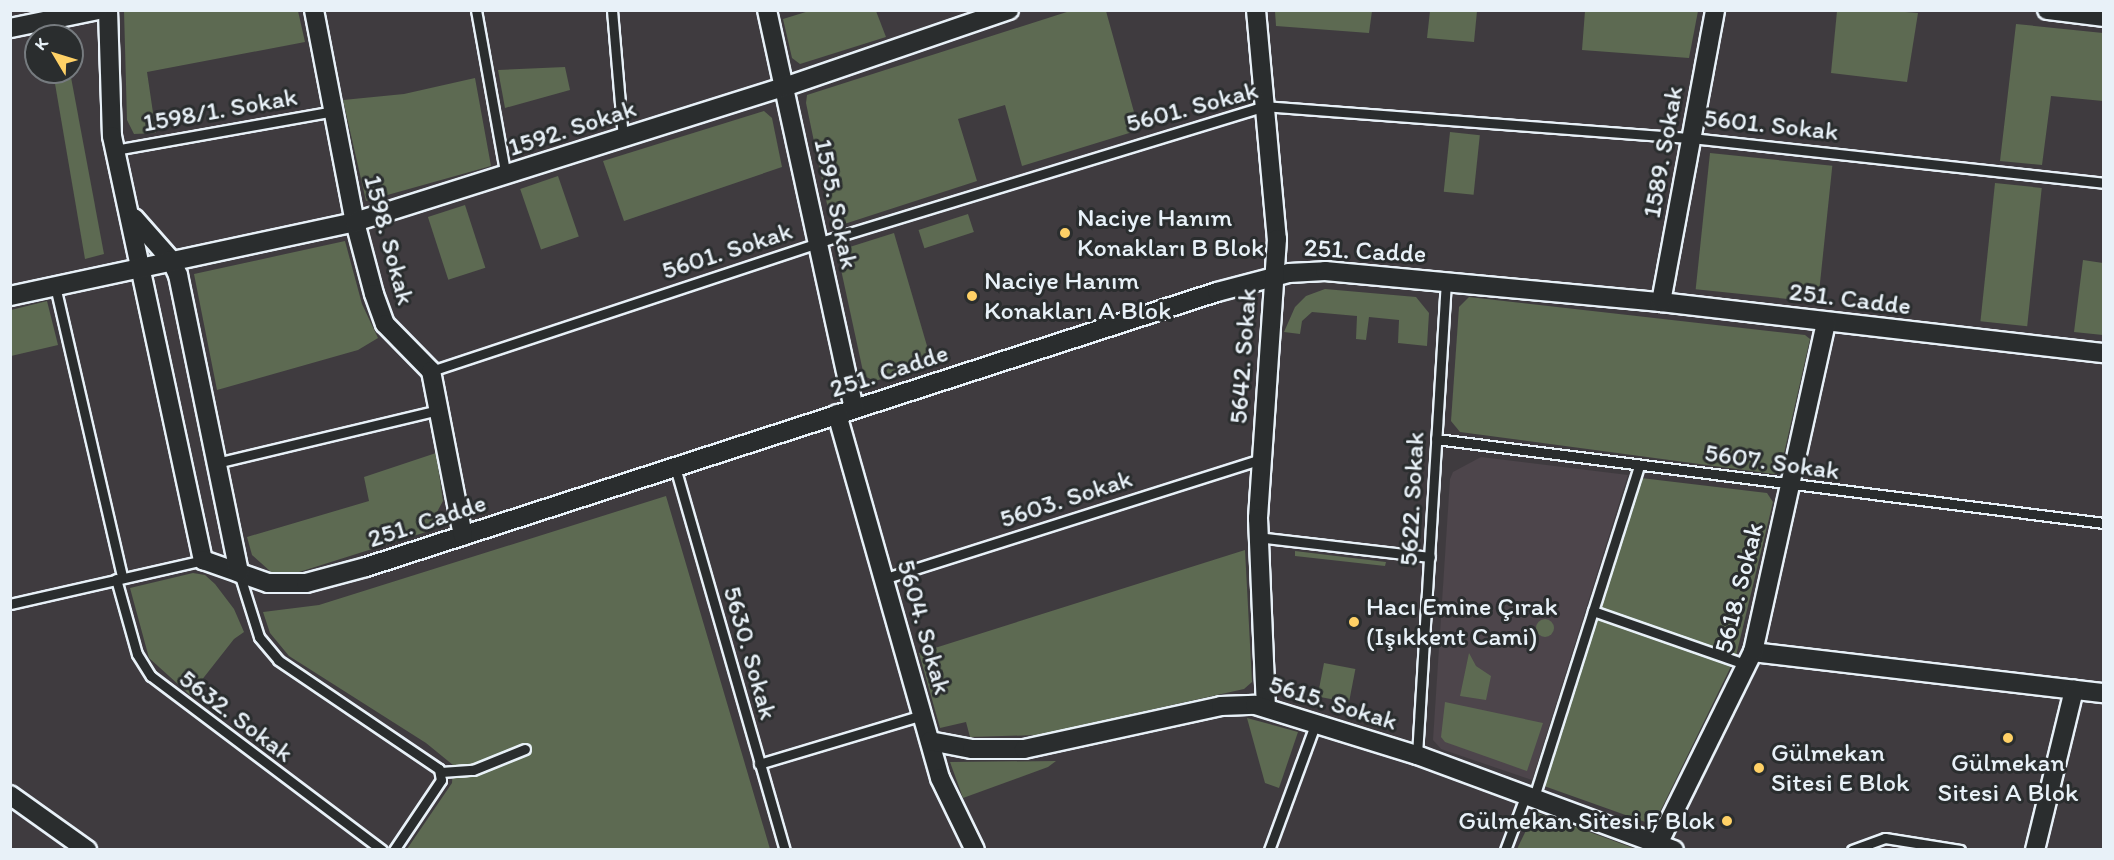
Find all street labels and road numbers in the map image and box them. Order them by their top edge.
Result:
street label: 5601. Sokak [1123,74,1261,140]
street label: 1598/1. Sokak [140,81,300,139]
street label: 1589. Sokak [1636,84,1690,220]
street label: 1592. Sokak [504,93,640,163]
street label: 5601. Sokak [1702,102,1840,148]
street label: 1595. Sokak [807,136,865,272]
street label: 1598. Sokak [357,172,421,308]
street label: 5601. Sokak [658,215,796,287]
street label: 251. Cadde [1303,232,1427,270]
street label: 251. Cadde [1787,276,1913,322]
street label: 5642. Sokak [1223,287,1263,425]
street label: 251. Cadde [826,337,952,405]
street label: 5622. Sokak [1393,431,1431,567]
street label: 5607. Sokak [1703,437,1841,487]
street label: 5603. Sokak [996,463,1136,535]
street label: 251. Cadde [364,487,490,555]
street label: 5618. Sokak [1708,520,1770,656]
street label: 5604. Sokak [890,556,958,698]
street label: 5630. Sokak [716,583,784,723]
street label: 5632. Sokak [173,663,299,769]
street label: 5615. Sokak [1265,669,1401,737]

